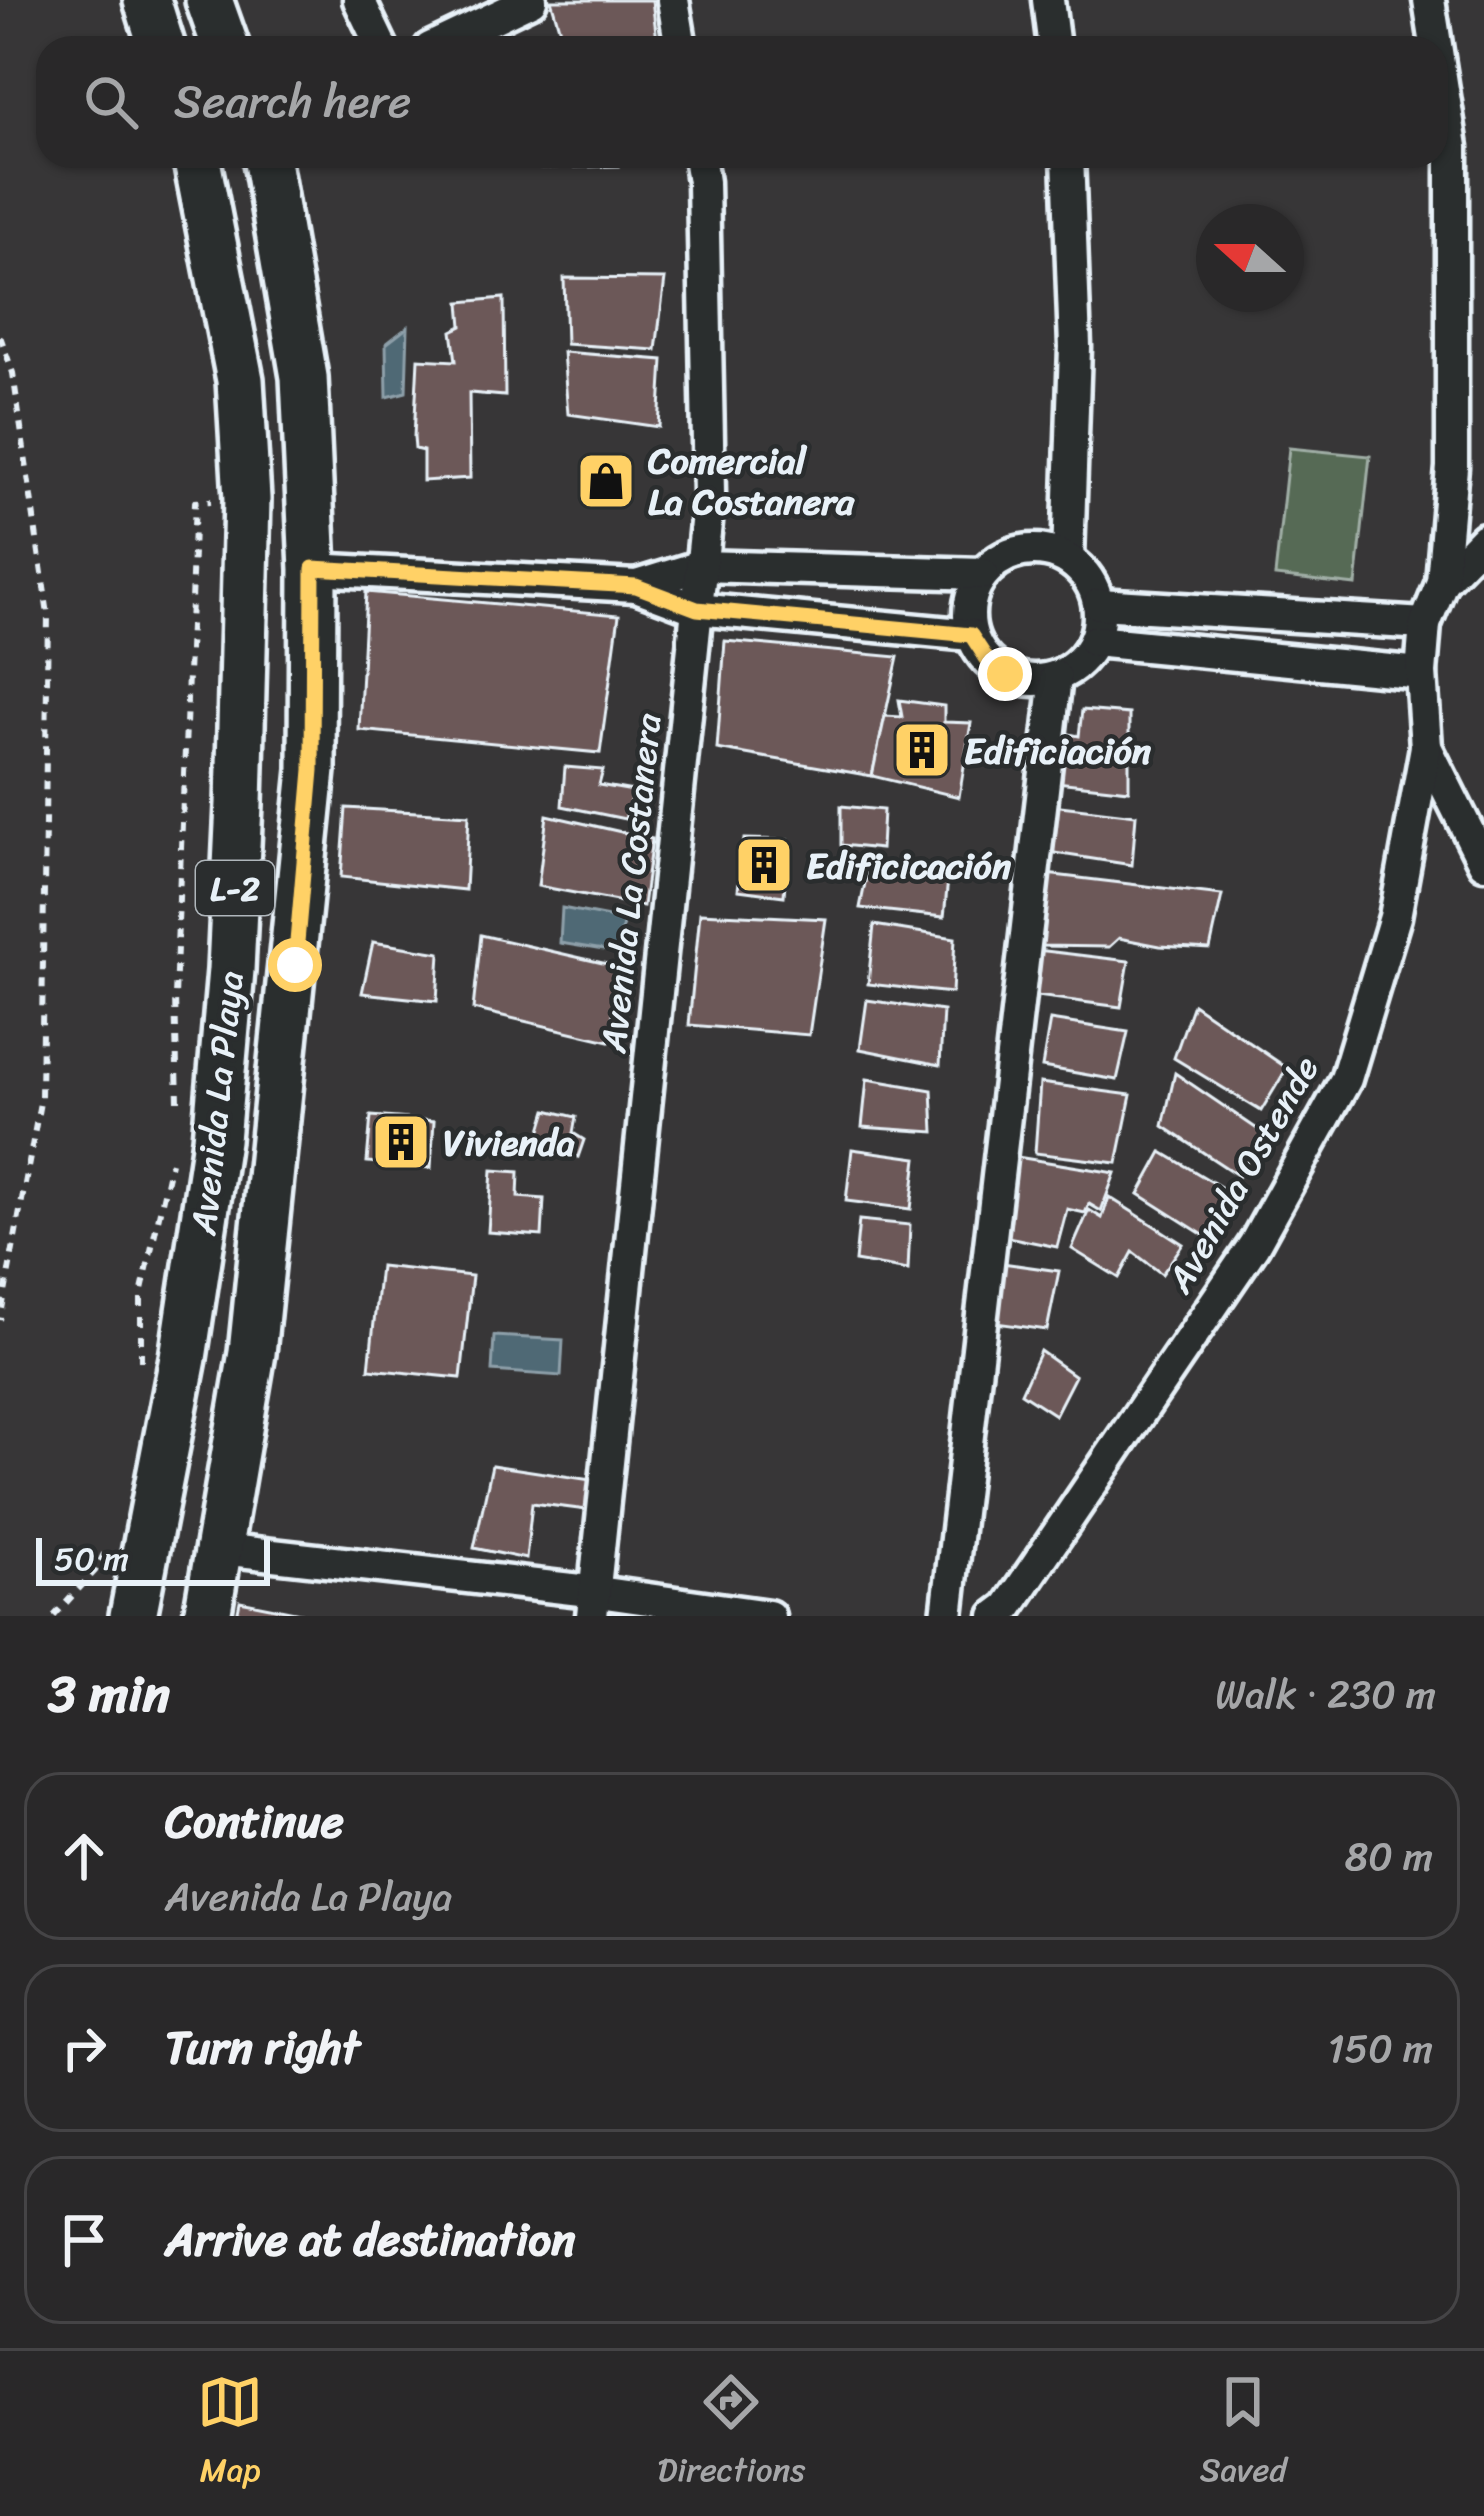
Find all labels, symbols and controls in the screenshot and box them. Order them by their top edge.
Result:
search box [36,36,1448,168]
text: Search here [174,62,411,142]
icon: search [78,69,144,135]
north arrow [1196,204,1304,312]
place label: Comercial La Costanera [647,429,855,534]
shop icon: Comercial La Costanera [575,450,637,512]
route end [978,647,1032,701]
street label: Avenida La Costanera [581,709,681,1057]
building icon: Edificiación [891,719,953,781]
place label: Edificiación [964,719,1152,783]
building icon: Edificicación [733,834,795,896]
place label: Edificicación [806,834,1012,898]
road number: L-2 [196,861,274,915]
route start [268,938,322,992]
street label: Avenida La Playa [171,968,263,1239]
street label: Avenida Ostende [1148,1043,1337,1306]
building icon: Vivienda [370,1111,432,1173]
place label: Vivienda [443,1111,575,1175]
text: 50 m [54,1530,129,1588]
scale bar [36,1532,270,1585]
text: 3 min [48,1649,170,1739]
text: Walk · 230 m [1215,1660,1436,1729]
text: Continue [165,1782,344,1862]
text: 80 m [1345,1822,1433,1891]
icon: ahead [51,1823,117,1889]
text: Avenida La Playa [165,1862,452,1931]
text: Turn right [165,2008,360,2088]
text: 150 m [1328,2014,1433,2083]
icon: right [51,2015,117,2081]
text: Arrive at destination [165,2200,575,2280]
icon: arrive [51,2207,117,2273]
tab: Map [197,2369,263,2499]
tab: Directions [658,2369,805,2499]
tab: Saved [1200,2369,1287,2499]

